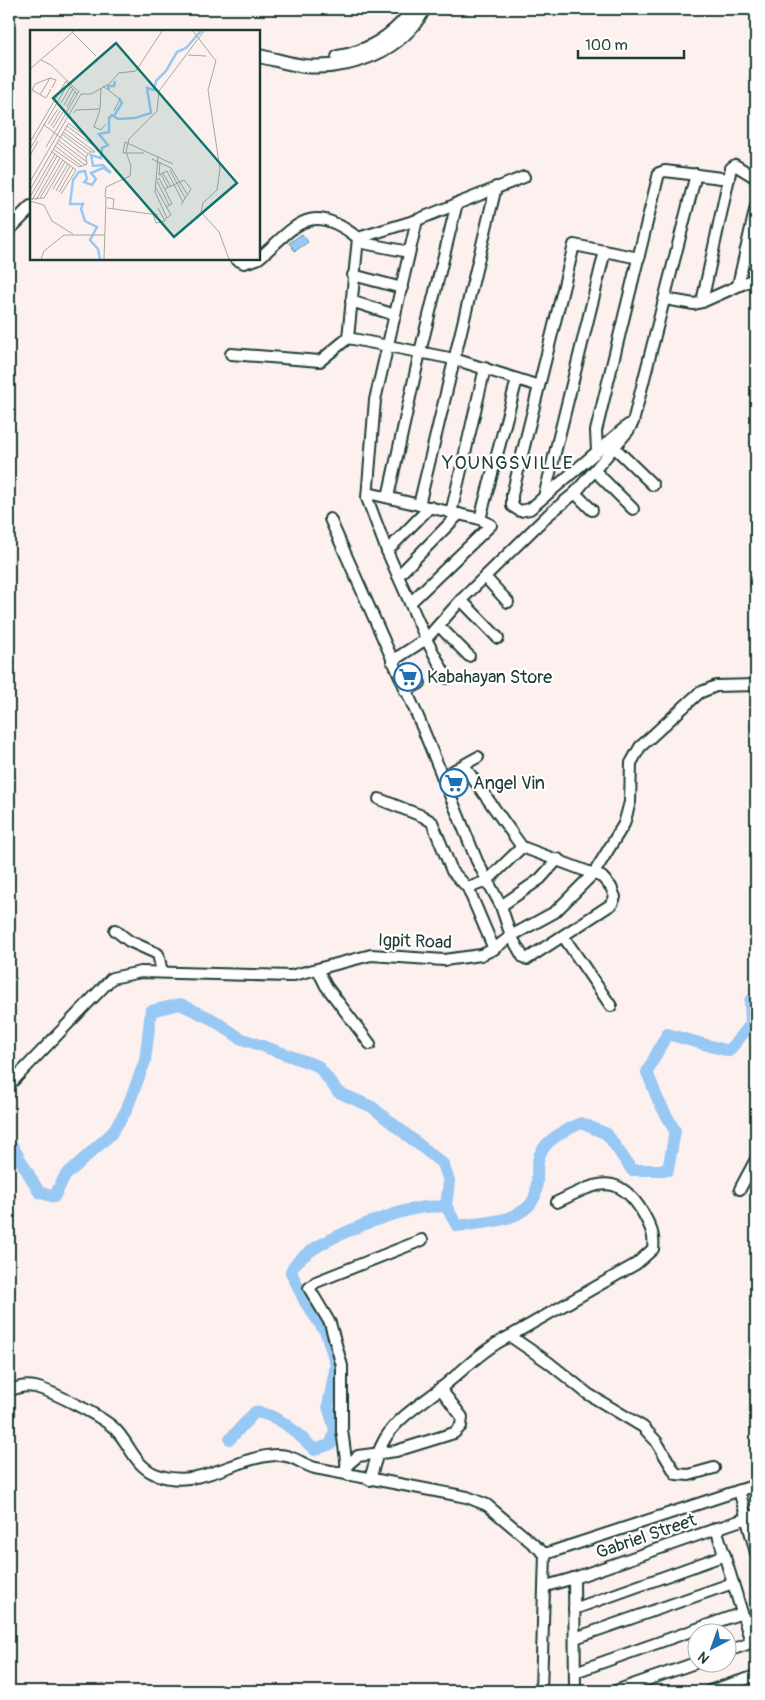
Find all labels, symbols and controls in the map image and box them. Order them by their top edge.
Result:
scale bar [578,28,684,60]
inset map [30,30,260,260]
text: 100 m [585,36,628,55]
district label: YOUNGSVILLE [441,451,574,475]
supermarket icon: Kabahayan Store [393,662,423,692]
place label: Kabahayan Store [427,666,552,689]
supermarket icon: Angel Vin [439,768,469,798]
place label: Angel Vin [473,772,545,795]
street label: Igpit Road [377,929,453,954]
street label: Gabriel Street [593,1508,700,1564]
north arrow [688,1622,738,1672]
text: N [695,1648,713,1667]

